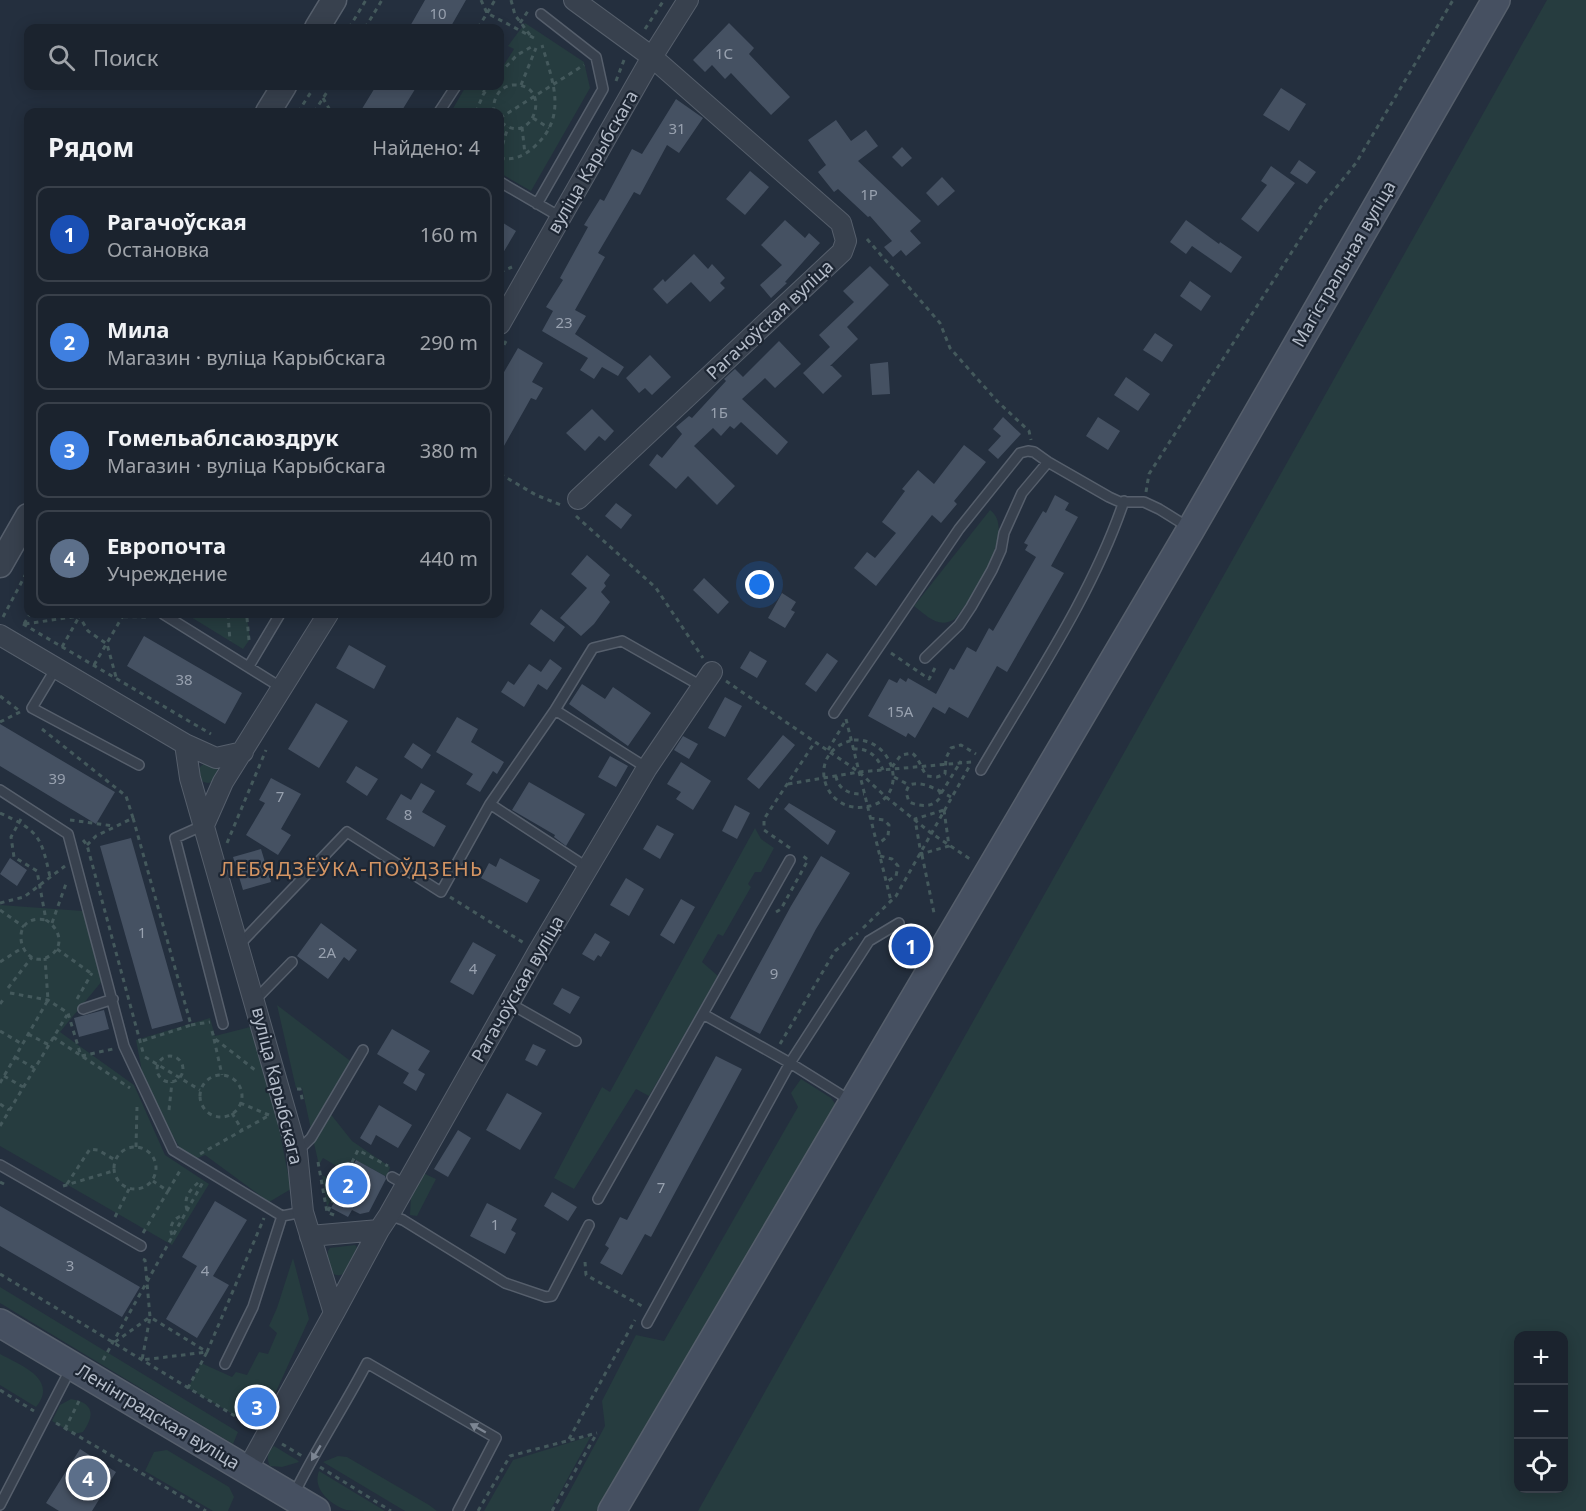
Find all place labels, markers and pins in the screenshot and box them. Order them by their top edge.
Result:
pin: 1 [892,924,930,968]
pin: 2 [328,1162,368,1208]
pin: 3 [238,1384,276,1430]
pin: 4 [68,1456,107,1500]

